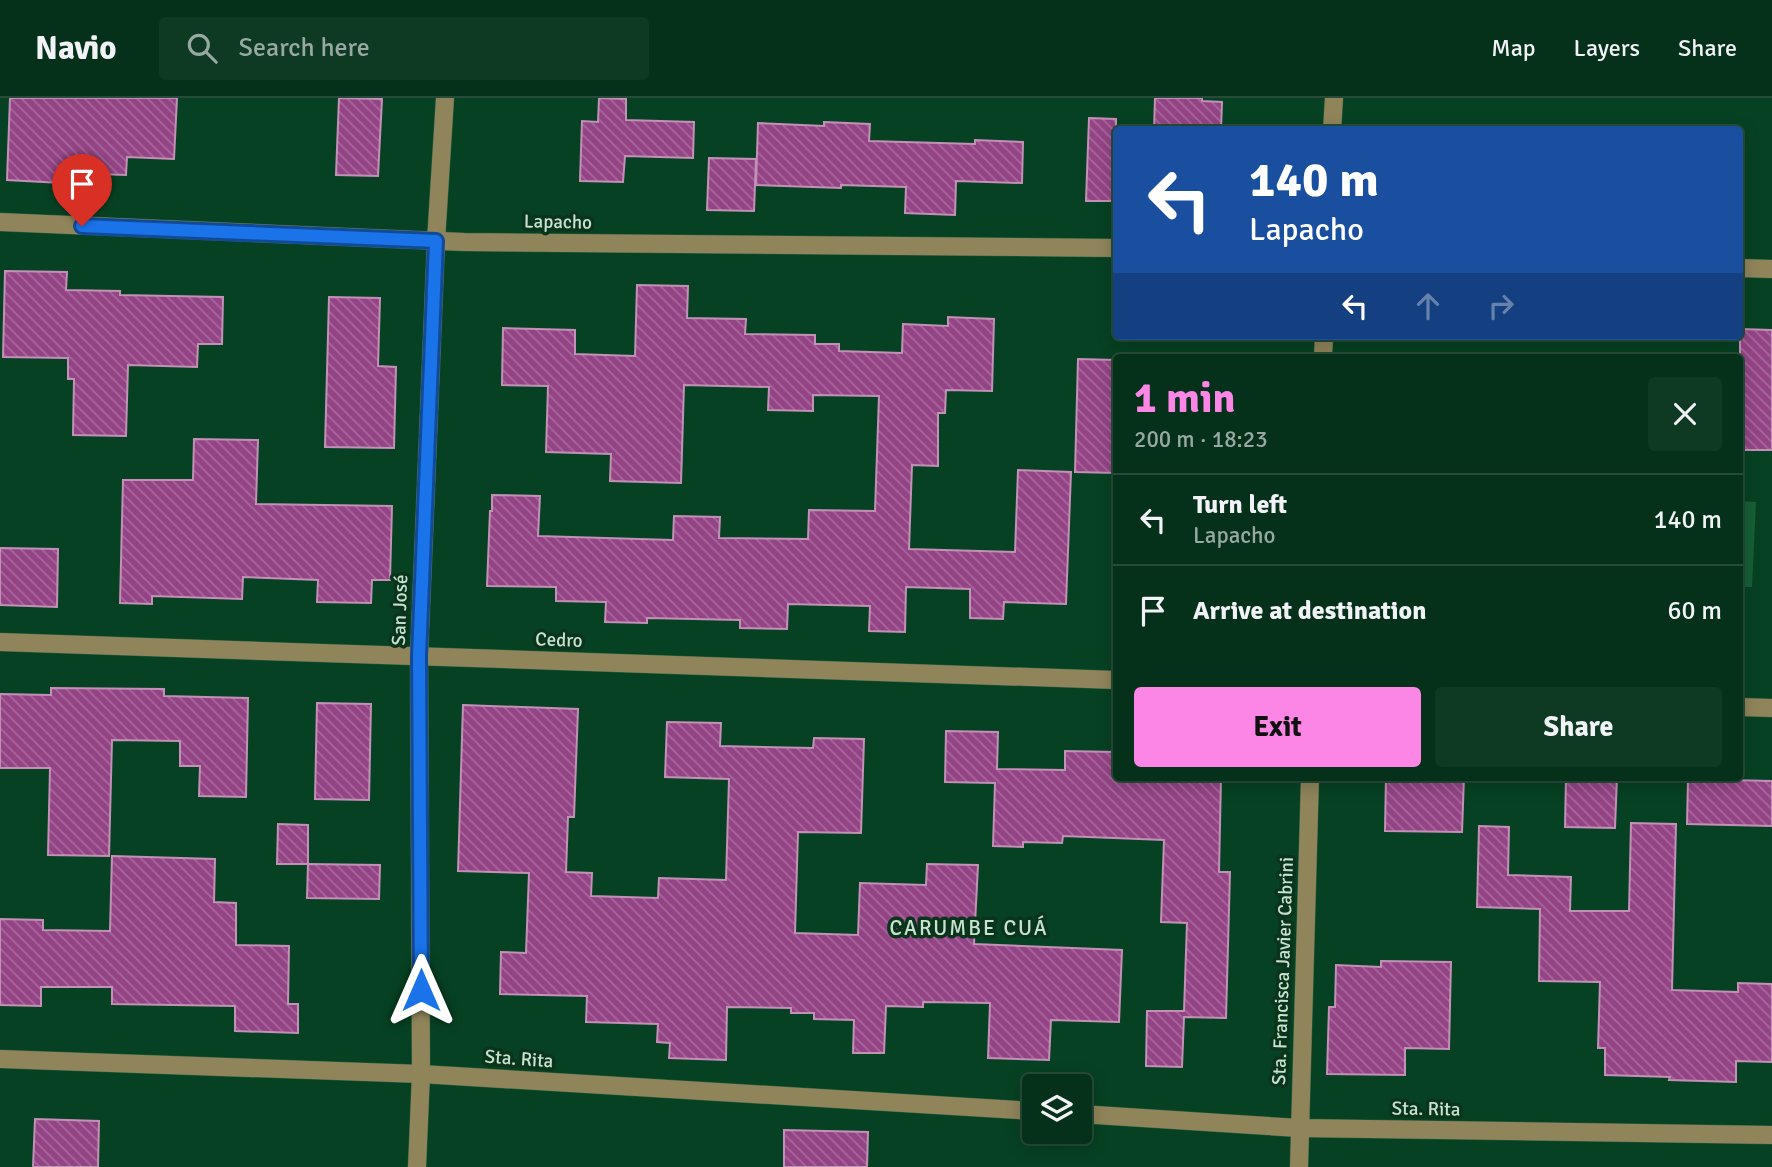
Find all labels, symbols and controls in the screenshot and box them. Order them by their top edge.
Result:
search box [159,17,649,80]
text: Navio [35,28,117,69]
icon: search [183,29,221,67]
text: Search here [239,32,370,64]
text: Map [1491,33,1536,63]
text: Layers [1574,33,1640,63]
text: Share [1678,33,1737,63]
text: 140 m [1249,150,1379,210]
pin [52,154,112,226]
icon: left [1134,154,1225,245]
icon: arrive [63,165,101,203]
street label: Lapacho [524,209,592,235]
text: Lapacho [1249,210,1364,249]
icon: left [1336,287,1374,325]
icon: ahead [1409,287,1447,325]
icon: right [1482,287,1520,325]
text: 1 min [1134,373,1235,424]
button: close [1648,377,1722,451]
text: 200 m · 18:23 [1134,425,1268,454]
text: Turn left [1193,489,1287,521]
icon: left [1134,501,1172,539]
text: 140 m [1653,504,1722,536]
text: Lapacho [1193,521,1276,550]
street label: San José [387,574,413,646]
icon: arrive [1134,592,1172,630]
text: Arrive at destination [1193,595,1426,627]
text: 60 m [1667,595,1722,627]
street label: Cedro [535,627,583,653]
button: Exit [1134,687,1421,767]
button: Share [1435,687,1722,767]
street label: Sta. Francisca Javier Cabrini [1267,857,1299,1085]
district label: CARUMBE CUÁ [889,915,1049,941]
position arrow [384,953,458,1027]
street label: Sta. Rita [484,1045,554,1073]
map controls [1022,1074,1092,1144]
button: layers [1022,1074,1092,1144]
street label: Sta. Rita [1391,1096,1461,1122]

